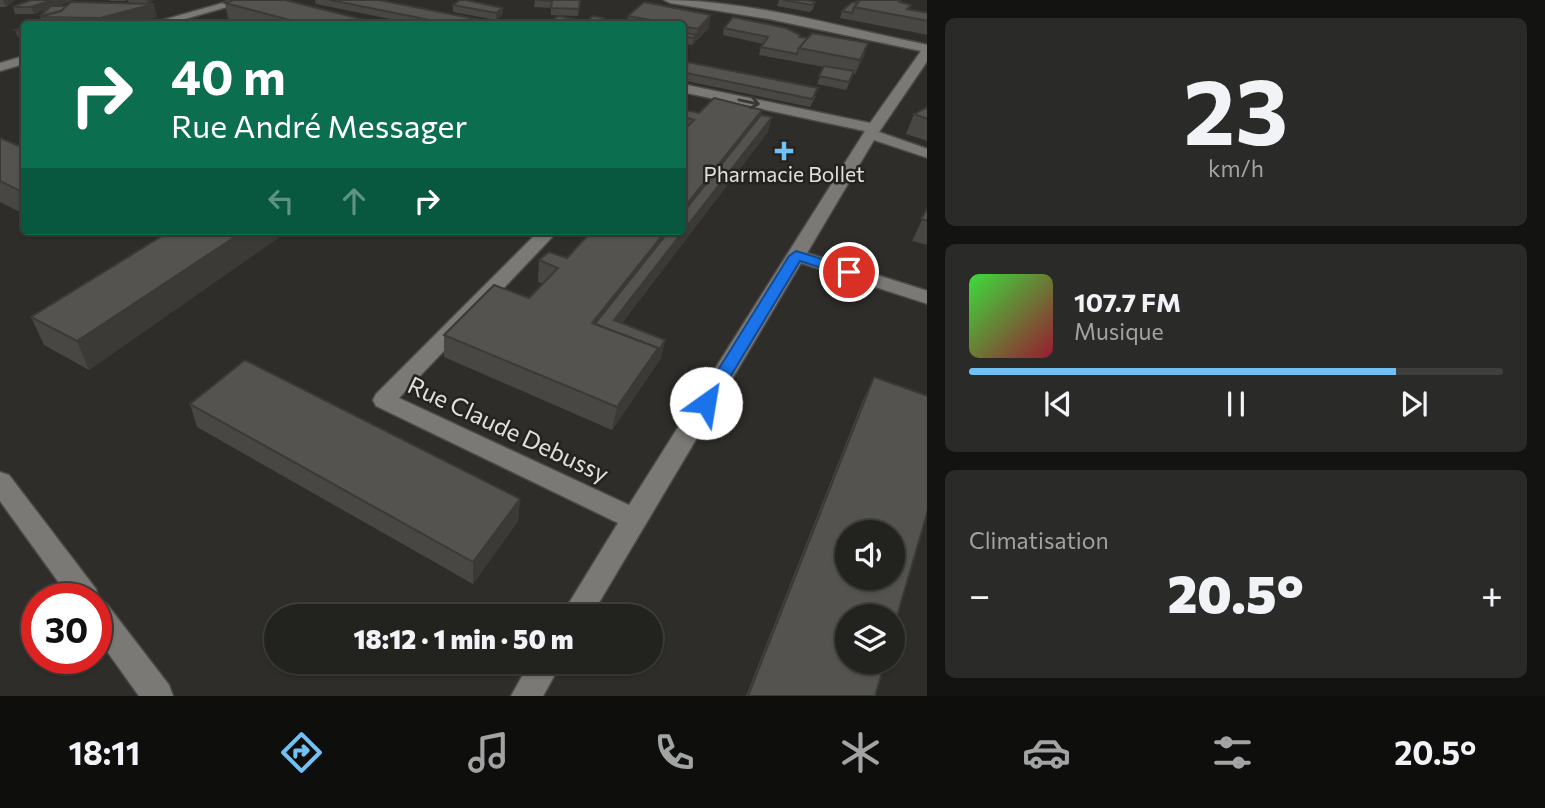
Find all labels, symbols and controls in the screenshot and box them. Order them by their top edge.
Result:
text: 40 m [171,45,286,105]
icon: right [56,49,147,140]
text: 23 [1184,52,1288,164]
one-way arrow [737,96,760,110]
text: Rue André Messager [171,105,467,145]
marker: Pharmacie Bollet [776,143,792,159]
text: km/h [1208,154,1264,182]
place label: Pharmacie Bollet [703,161,865,186]
icon: left [262,182,300,220]
icon: ahead [335,182,373,220]
icon: right [408,182,446,220]
pin [819,242,879,302]
icon: arrive [830,253,868,291]
text: 107.7 FM [1074,286,1181,317]
text: Musique [1074,317,1164,345]
position arrow [669,366,743,440]
street label: Rue Claude Debussy [404,369,614,488]
icon: previous [1039,385,1077,423]
icon: pause [1217,385,1255,423]
icon: next [1395,385,1433,423]
map controls [835,520,905,674]
button: sound [835,520,905,590]
text: Climatisation [969,526,1109,554]
text: 20.5° [1167,560,1304,624]
text: − [969,570,991,617]
text: + [1481,570,1503,617]
speed limit sign: 30 [21,583,112,674]
button: layers [835,604,905,674]
text: 18:12 · 1 min · 50 m [353,623,574,654]
icon: directions [277,728,326,777]
icon: music [464,728,513,777]
icon: phone [650,728,699,777]
icon: climate [836,728,885,777]
icon: car [1022,728,1071,777]
icon: filters [1208,728,1257,777]
text: 18:11 [69,732,140,772]
text: 20.5° [1394,732,1476,772]

